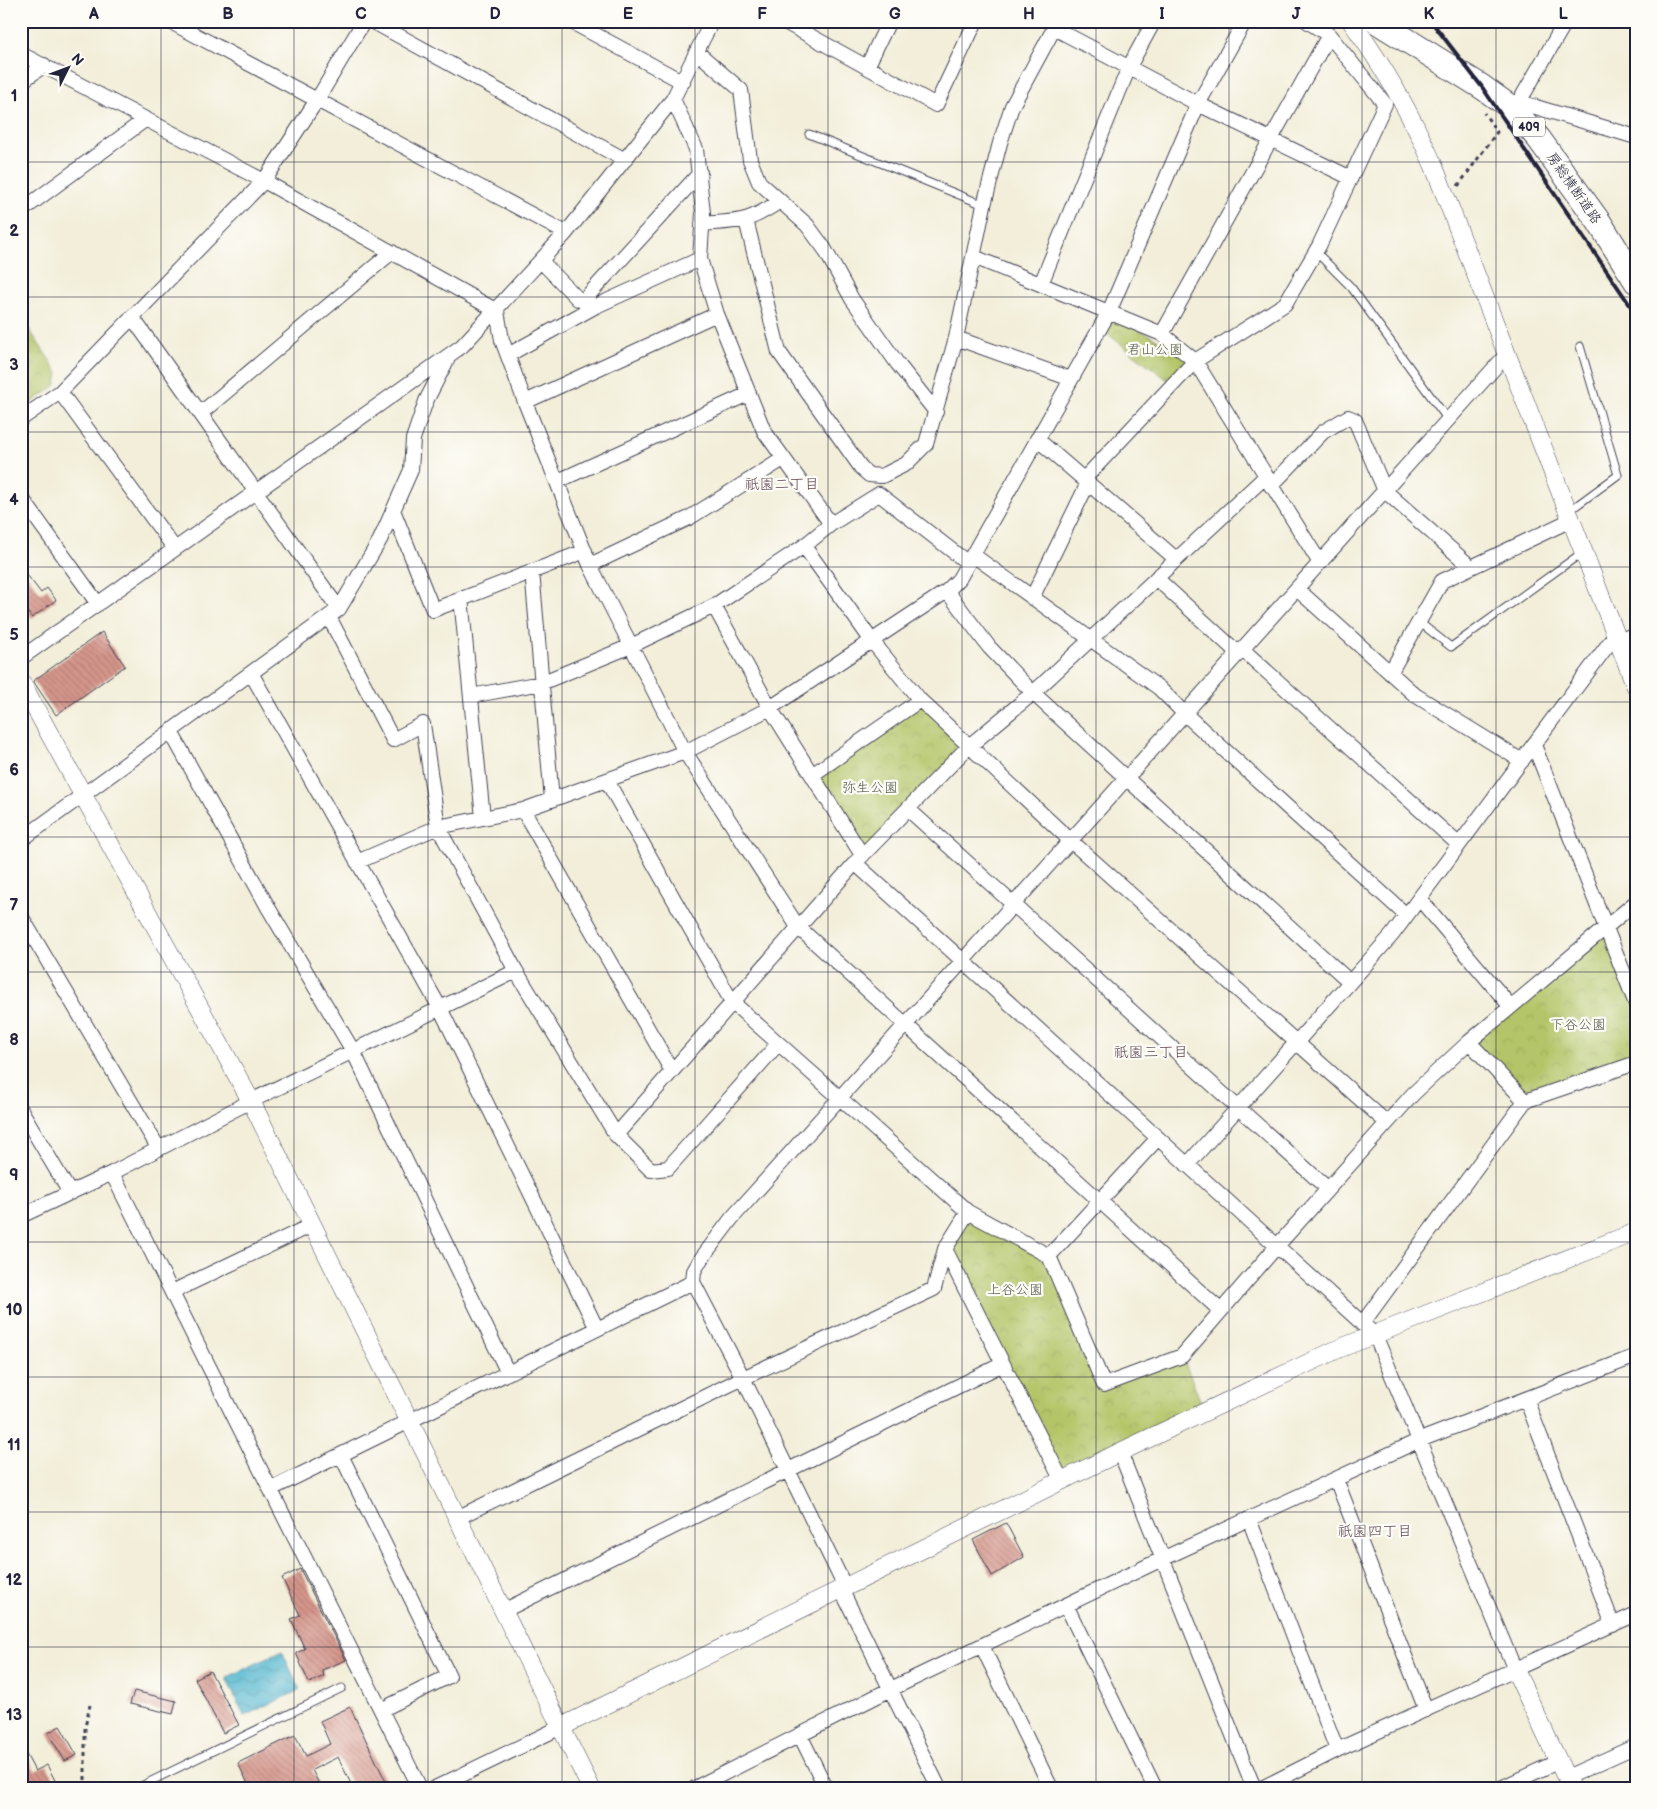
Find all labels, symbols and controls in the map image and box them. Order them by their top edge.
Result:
text: A [88,5,99,24]
text: B [222,5,234,24]
text: C [355,5,367,24]
text: D [489,5,501,24]
text: E [623,5,633,24]
text: F [757,5,767,24]
text: G [889,5,901,24]
text: H [1023,5,1035,24]
text: I [1159,5,1165,24]
text: J [1292,5,1301,24]
text: K [1424,5,1435,24]
text: L [1558,5,1568,24]
north arrow [42,42,92,92]
text: N [67,50,87,69]
text: 1 [11,87,17,106]
road number: 409 [1513,118,1545,136]
street label: 房総横断道路 [1543,149,1605,227]
text: 2 [9,222,19,241]
park label: 君山公園 [1127,341,1183,358]
text: 3 [9,356,19,375]
district label: 祇園二丁目 [744,475,820,494]
text: 4 [9,491,19,510]
text: 5 [9,626,19,645]
text: 6 [9,761,19,780]
park label: 弥生公園 [842,779,898,796]
text: 7 [10,896,19,915]
park label: 下谷公園 [1550,1016,1606,1033]
text: 8 [9,1031,19,1050]
district label: 祇園三丁目 [1113,1043,1189,1062]
text: 9 [9,1166,19,1185]
park label: 上谷公園 [987,1281,1043,1298]
text: 10 [6,1301,22,1320]
text: 11 [7,1436,21,1455]
district label: 祇園四丁目 [1337,1522,1413,1541]
text: 12 [6,1571,23,1590]
text: 13 [6,1706,22,1725]

